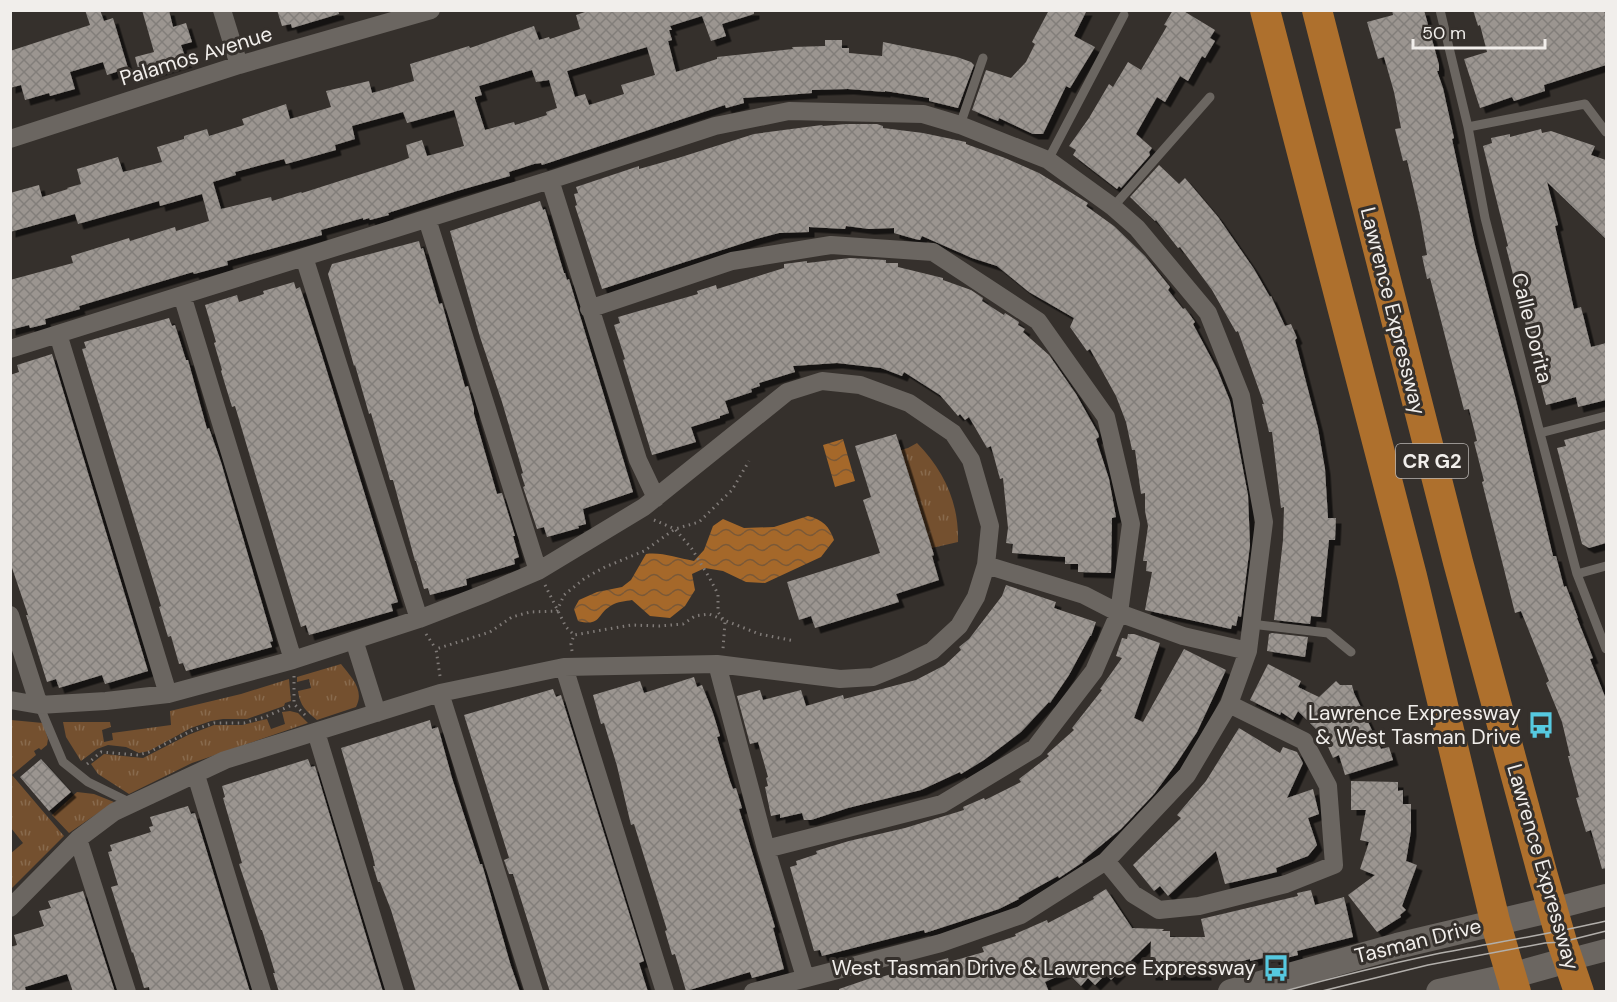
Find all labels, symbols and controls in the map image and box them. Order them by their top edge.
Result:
scale bar [1413,12,1545,50]
street label: Palamos Avenue [116,20,276,92]
text: 50 m [1422,21,1466,45]
street label: Lawrence Expressway [1354,204,1432,418]
street label: Calle Dorita [1505,270,1559,386]
road number: CR G2 [1396,444,1468,478]
place label: Lawrence Expressway & West Tasman Drive [1308,699,1521,751]
bus stop icon: Lawrence Expressway & West Tasman Drive [1526,710,1556,740]
street label: Lawrence Expressway [1500,761,1586,974]
street label: Tasman Drive [1352,912,1484,970]
bus stop icon: West Tasman Drive & Lawrence Expressway [1261,953,1291,983]
place label: West Tasman Drive & Lawrence Expressway [832,954,1256,982]

